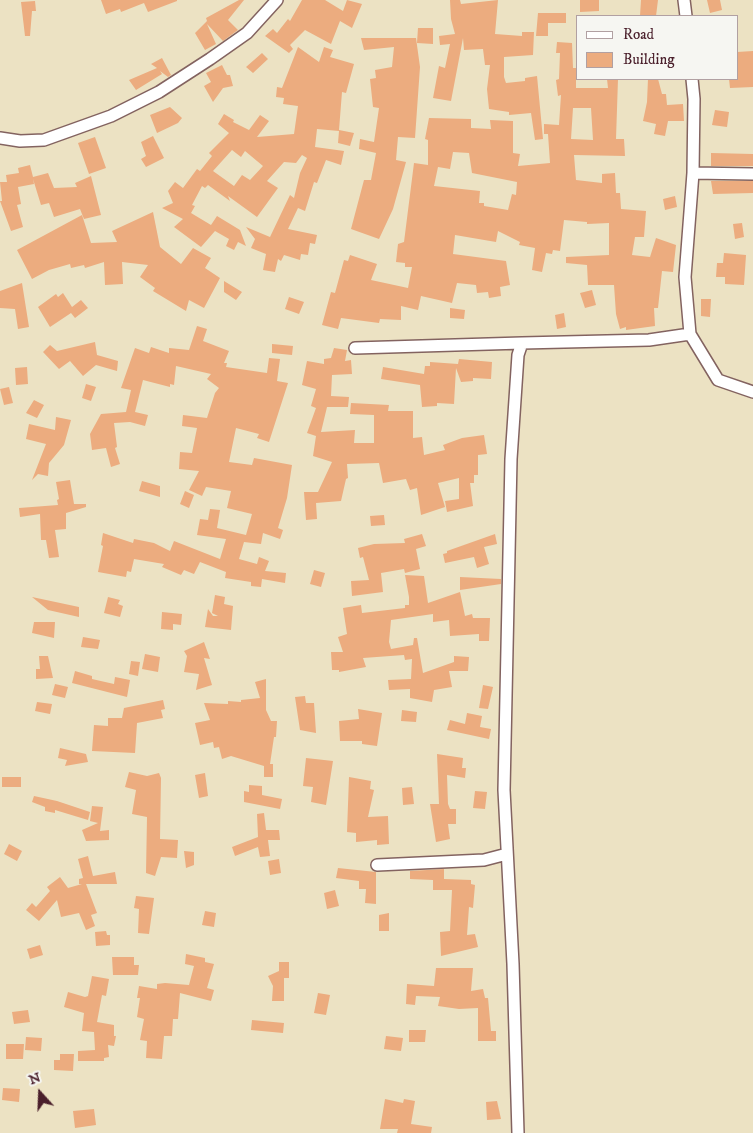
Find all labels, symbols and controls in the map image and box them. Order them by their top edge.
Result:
legend [576,15,738,80]
text: Road [623,25,654,44]
text: Building [623,50,675,69]
north arrow [15,1068,65,1118]
text: N [26,1068,43,1089]

